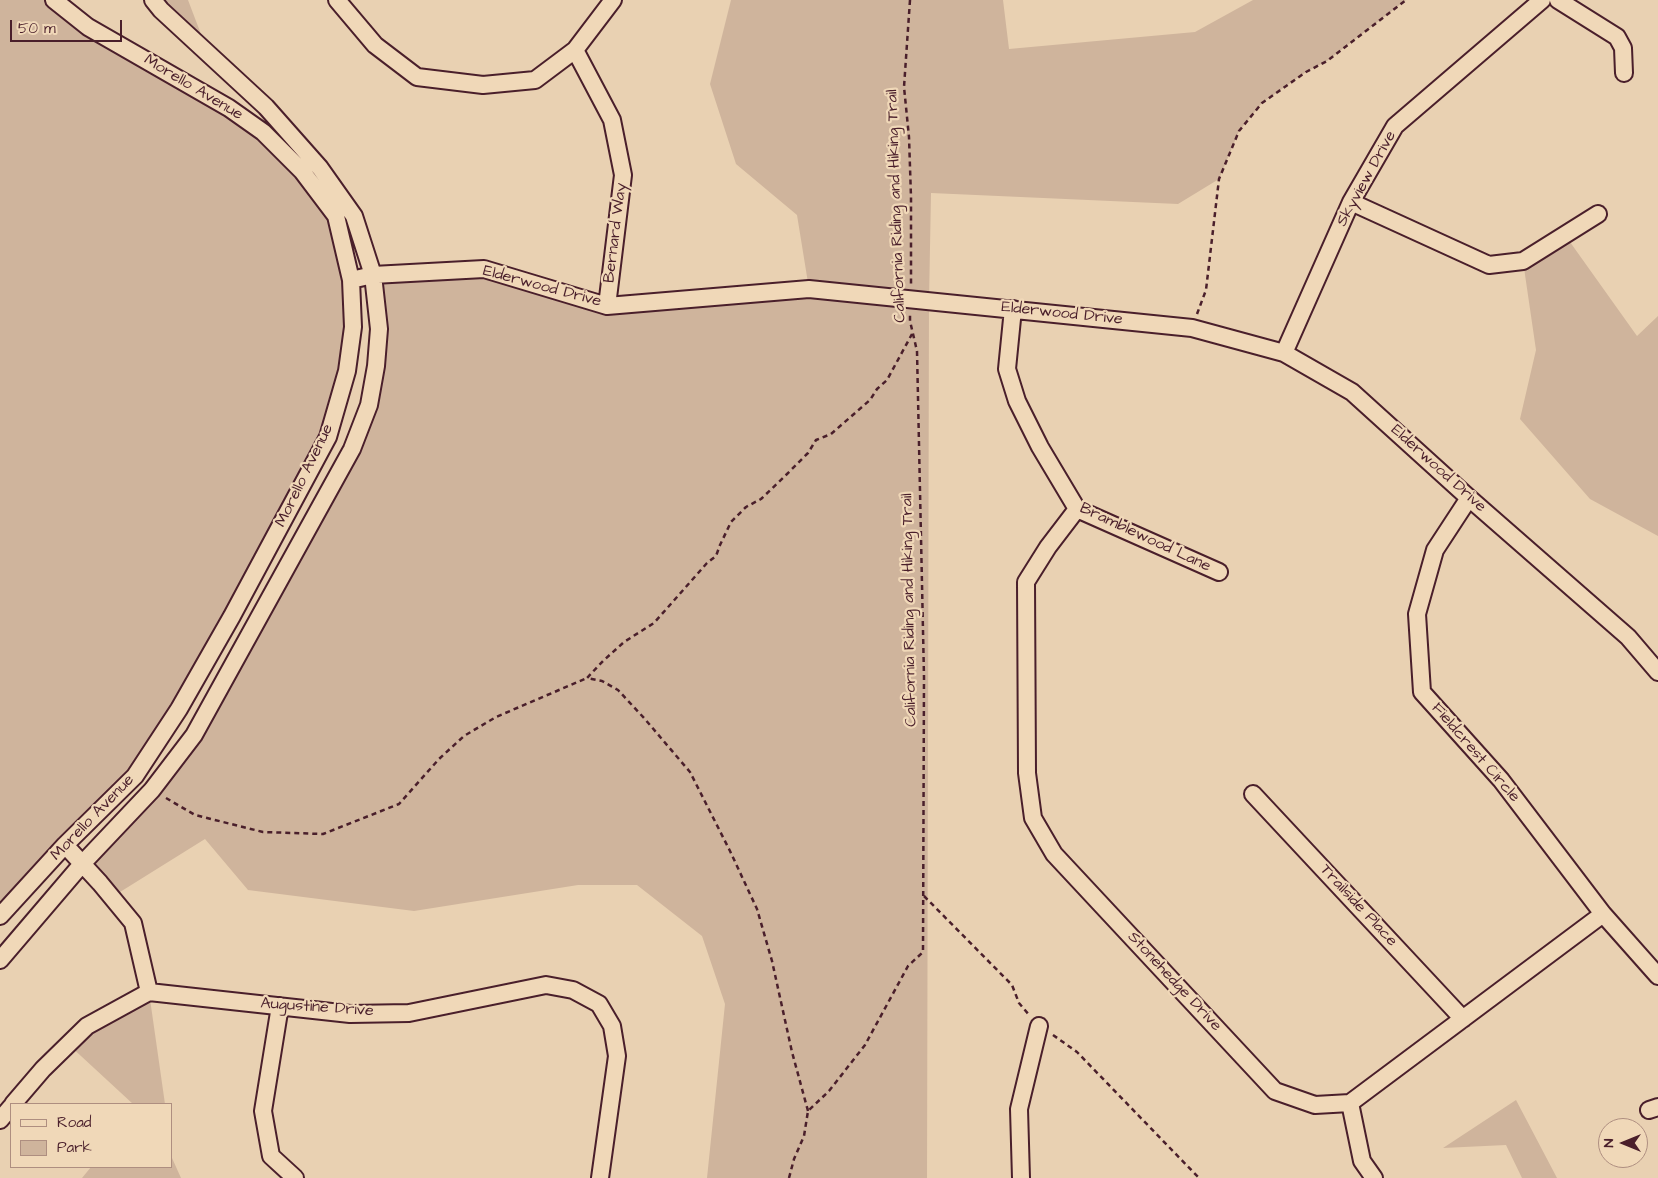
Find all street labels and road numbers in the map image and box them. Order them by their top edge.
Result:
street label: Morello Avenue [140,51,246,125]
street label: California Riding and Hiking Trail [883,89,911,323]
street label: Skyview Drive [1333,128,1401,230]
street label: Bernard Way [600,182,632,284]
street label: Elderwood Drive [481,262,603,312]
street label: Elderwood Drive [1000,298,1124,330]
street label: Morello Avenue [272,421,338,531]
street label: Elderwood Drive [1386,421,1490,517]
street label: California Riding and Hiking Trail [898,493,922,727]
street label: Bramblewood Lane [1076,499,1214,577]
street label: Fieldcrest Circle [1427,699,1523,807]
street label: Morello Avenue [47,771,139,865]
street label: Trailside Place [1315,861,1401,951]
street label: Stonehedge Drive [1123,928,1225,1036]
street label: Augustine Drive [260,994,374,1022]

